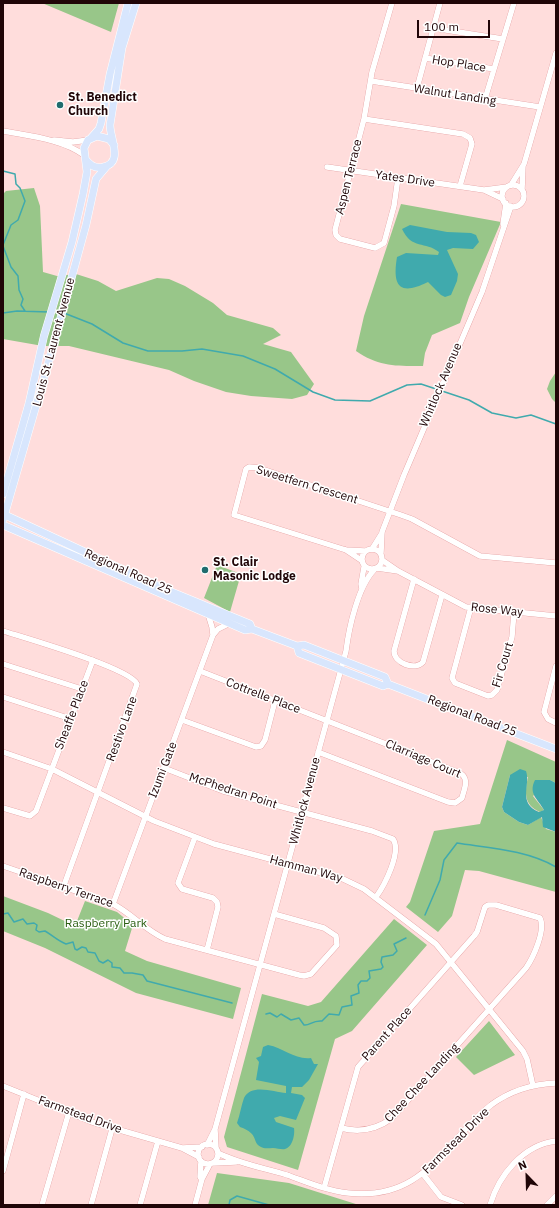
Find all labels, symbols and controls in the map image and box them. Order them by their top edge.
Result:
scale bar [419,12,492,38]
text: 100 m [424,19,459,34]
street label: Hop Place [431,53,487,75]
street label: Walnut Landing [413,81,497,109]
place label: St. Benedict Church [68,91,137,119]
marker: St. Benedict Church [55,100,65,110]
street label: Aspen Terrace [333,138,365,216]
street label: Yates Drive [374,168,436,190]
street label: Louis St. Laurent Avenue [30,276,78,408]
street label: Whitlock Avenue [417,341,465,429]
street label: Sweetfern Crescent [254,463,360,507]
street label: Regional Road 25 [82,546,174,598]
place label: St. Clair Masonic Lodge [213,556,296,584]
marker: St. Clair Masonic Lodge [200,565,210,575]
street label: Rose Way [470,600,524,620]
street label: Fir Court [489,641,517,689]
street label: Cottrelle Place [224,675,302,717]
street label: Sheaffe Place [52,678,92,752]
street label: Regional Road 25 [425,692,519,740]
street label: Restivo Lane [104,694,140,764]
street label: Clarriage Court [383,737,463,781]
street label: Izumi Gate [146,740,180,800]
street label: Whitlock Avenue [286,756,324,846]
street label: McPhedran Point [187,770,279,812]
street label: Hamman Way [268,852,344,886]
street label: Raspberry Terrace [17,865,115,911]
park label: Raspberry Park [65,917,147,931]
street label: Parent Place [359,1004,415,1064]
street label: Chee Chee Landing [382,1040,462,1126]
street label: Farmstead Drive [36,1093,124,1137]
street label: Farmstead Drive [420,1105,492,1177]
north arrow [507,1156,547,1196]
text: N [516,1157,529,1173]

